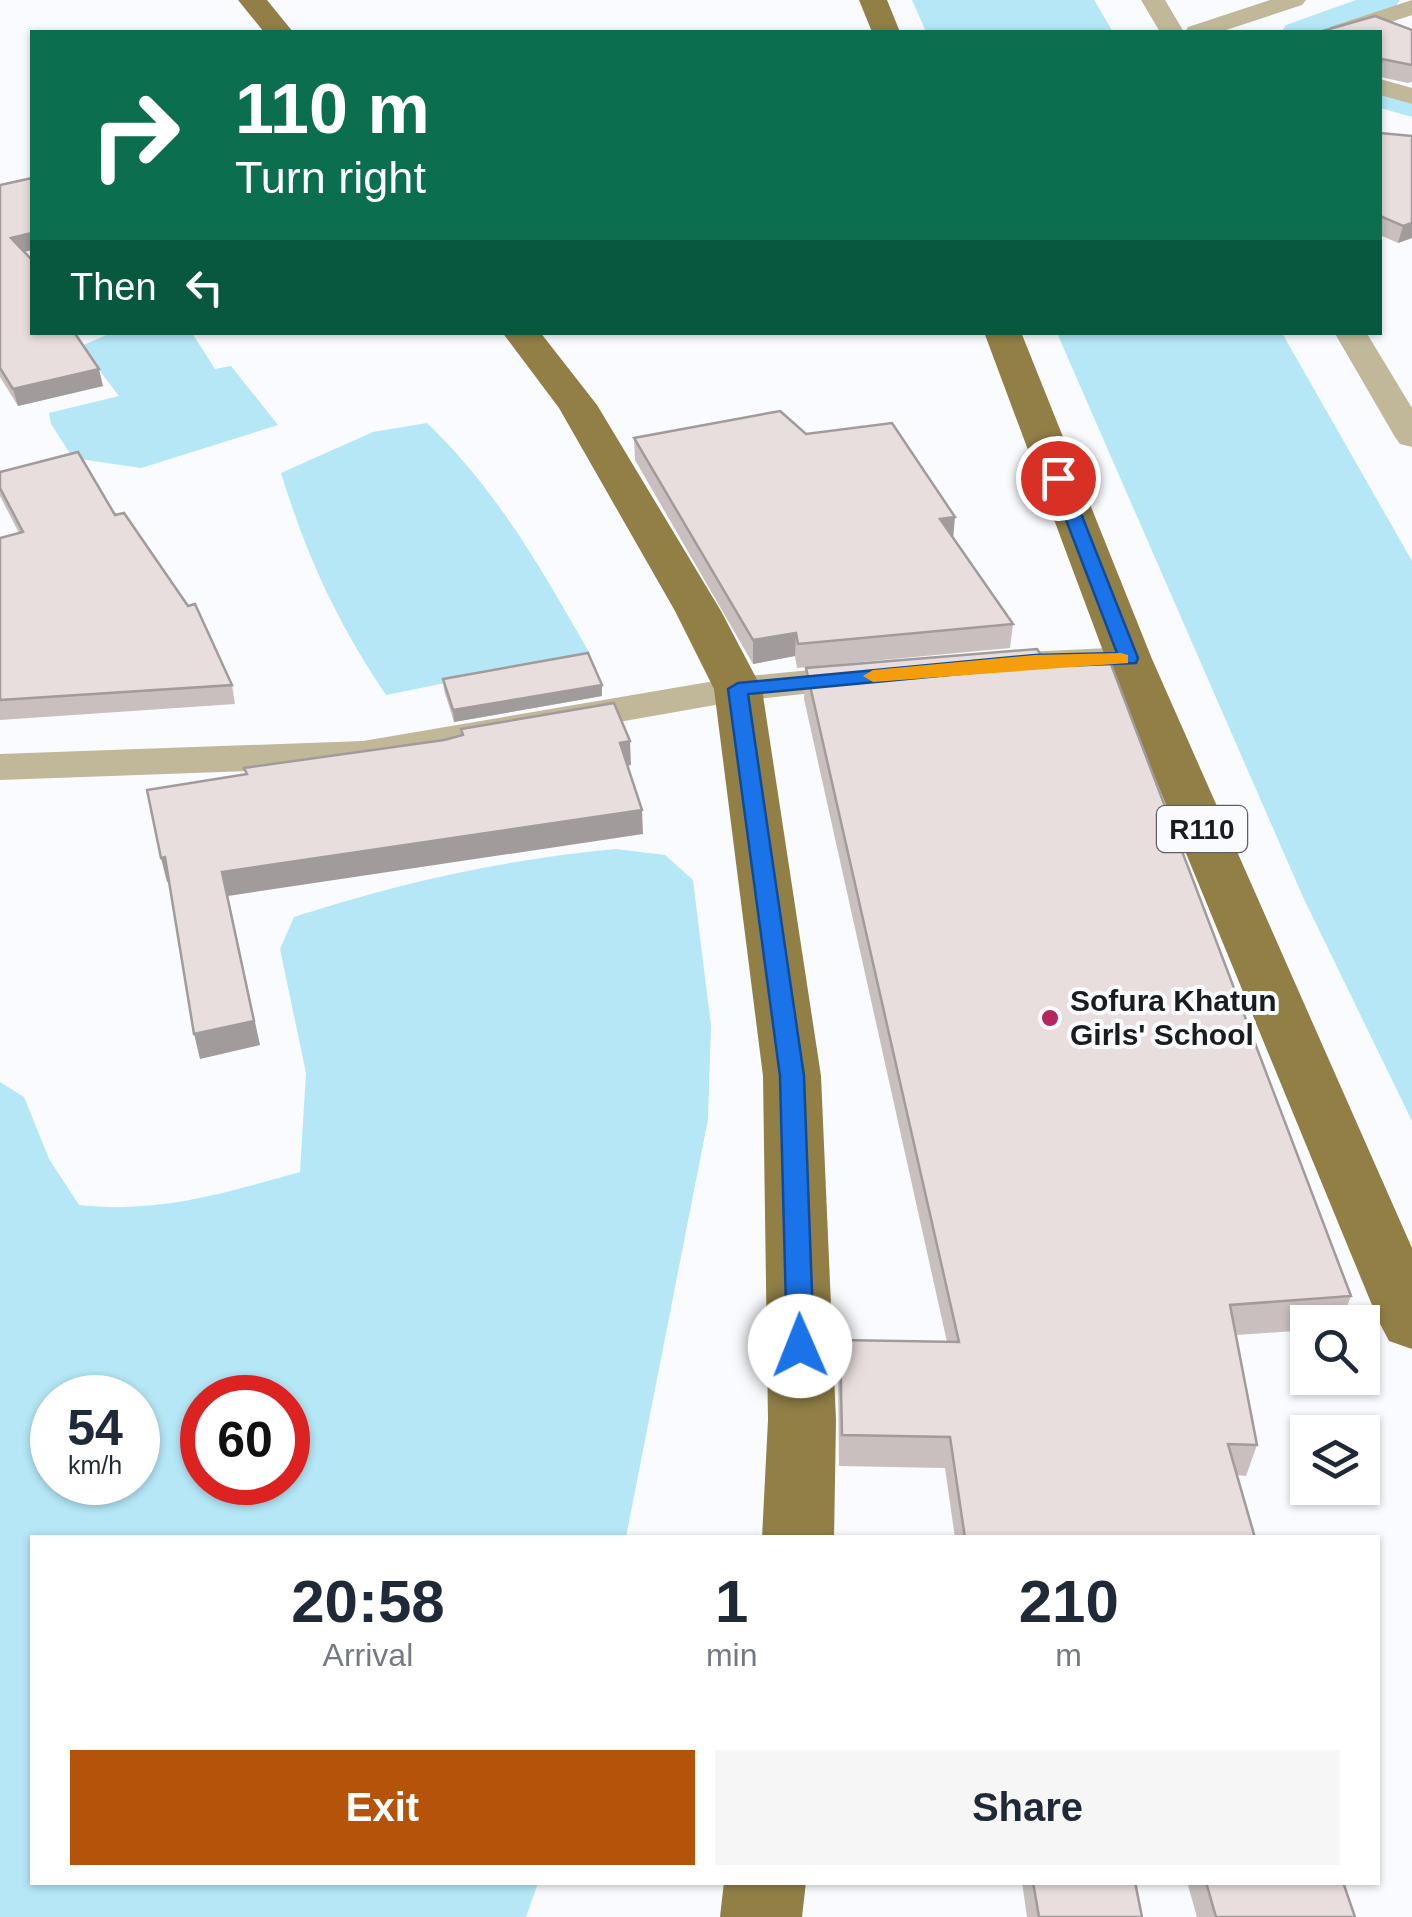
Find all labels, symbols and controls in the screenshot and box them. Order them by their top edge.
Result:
icon: right [70,70,200,200]
text: 110 m [235,70,430,148]
text: Turn right [235,152,426,203]
icon: left [177,260,232,315]
text: Then [70,266,157,308]
pin [1016,436,1101,521]
icon: arrive [1031,451,1086,506]
road number: R110 [1157,806,1247,852]
place label: Sofura Khatun Girls' School [1070,984,1277,1051]
marker: Sofura Khatun Girls' School [1039,1007,1061,1029]
position arrow [748,1294,852,1398]
map controls [1290,1305,1380,1505]
button: search [1290,1305,1380,1395]
speed limit sign: 60 [180,1375,310,1505]
text: 54 [67,1400,123,1456]
button: layers [1290,1415,1380,1505]
text: km/h [68,1451,122,1479]
text: 20:58 [291,1568,445,1635]
text: 1 [715,1568,748,1635]
text: 210 [1019,1568,1119,1635]
text: Arrival [323,1637,413,1673]
text: min [706,1637,757,1673]
text: m [1055,1637,1082,1673]
button: Exit [70,1750,695,1865]
button: Share [715,1750,1340,1865]

